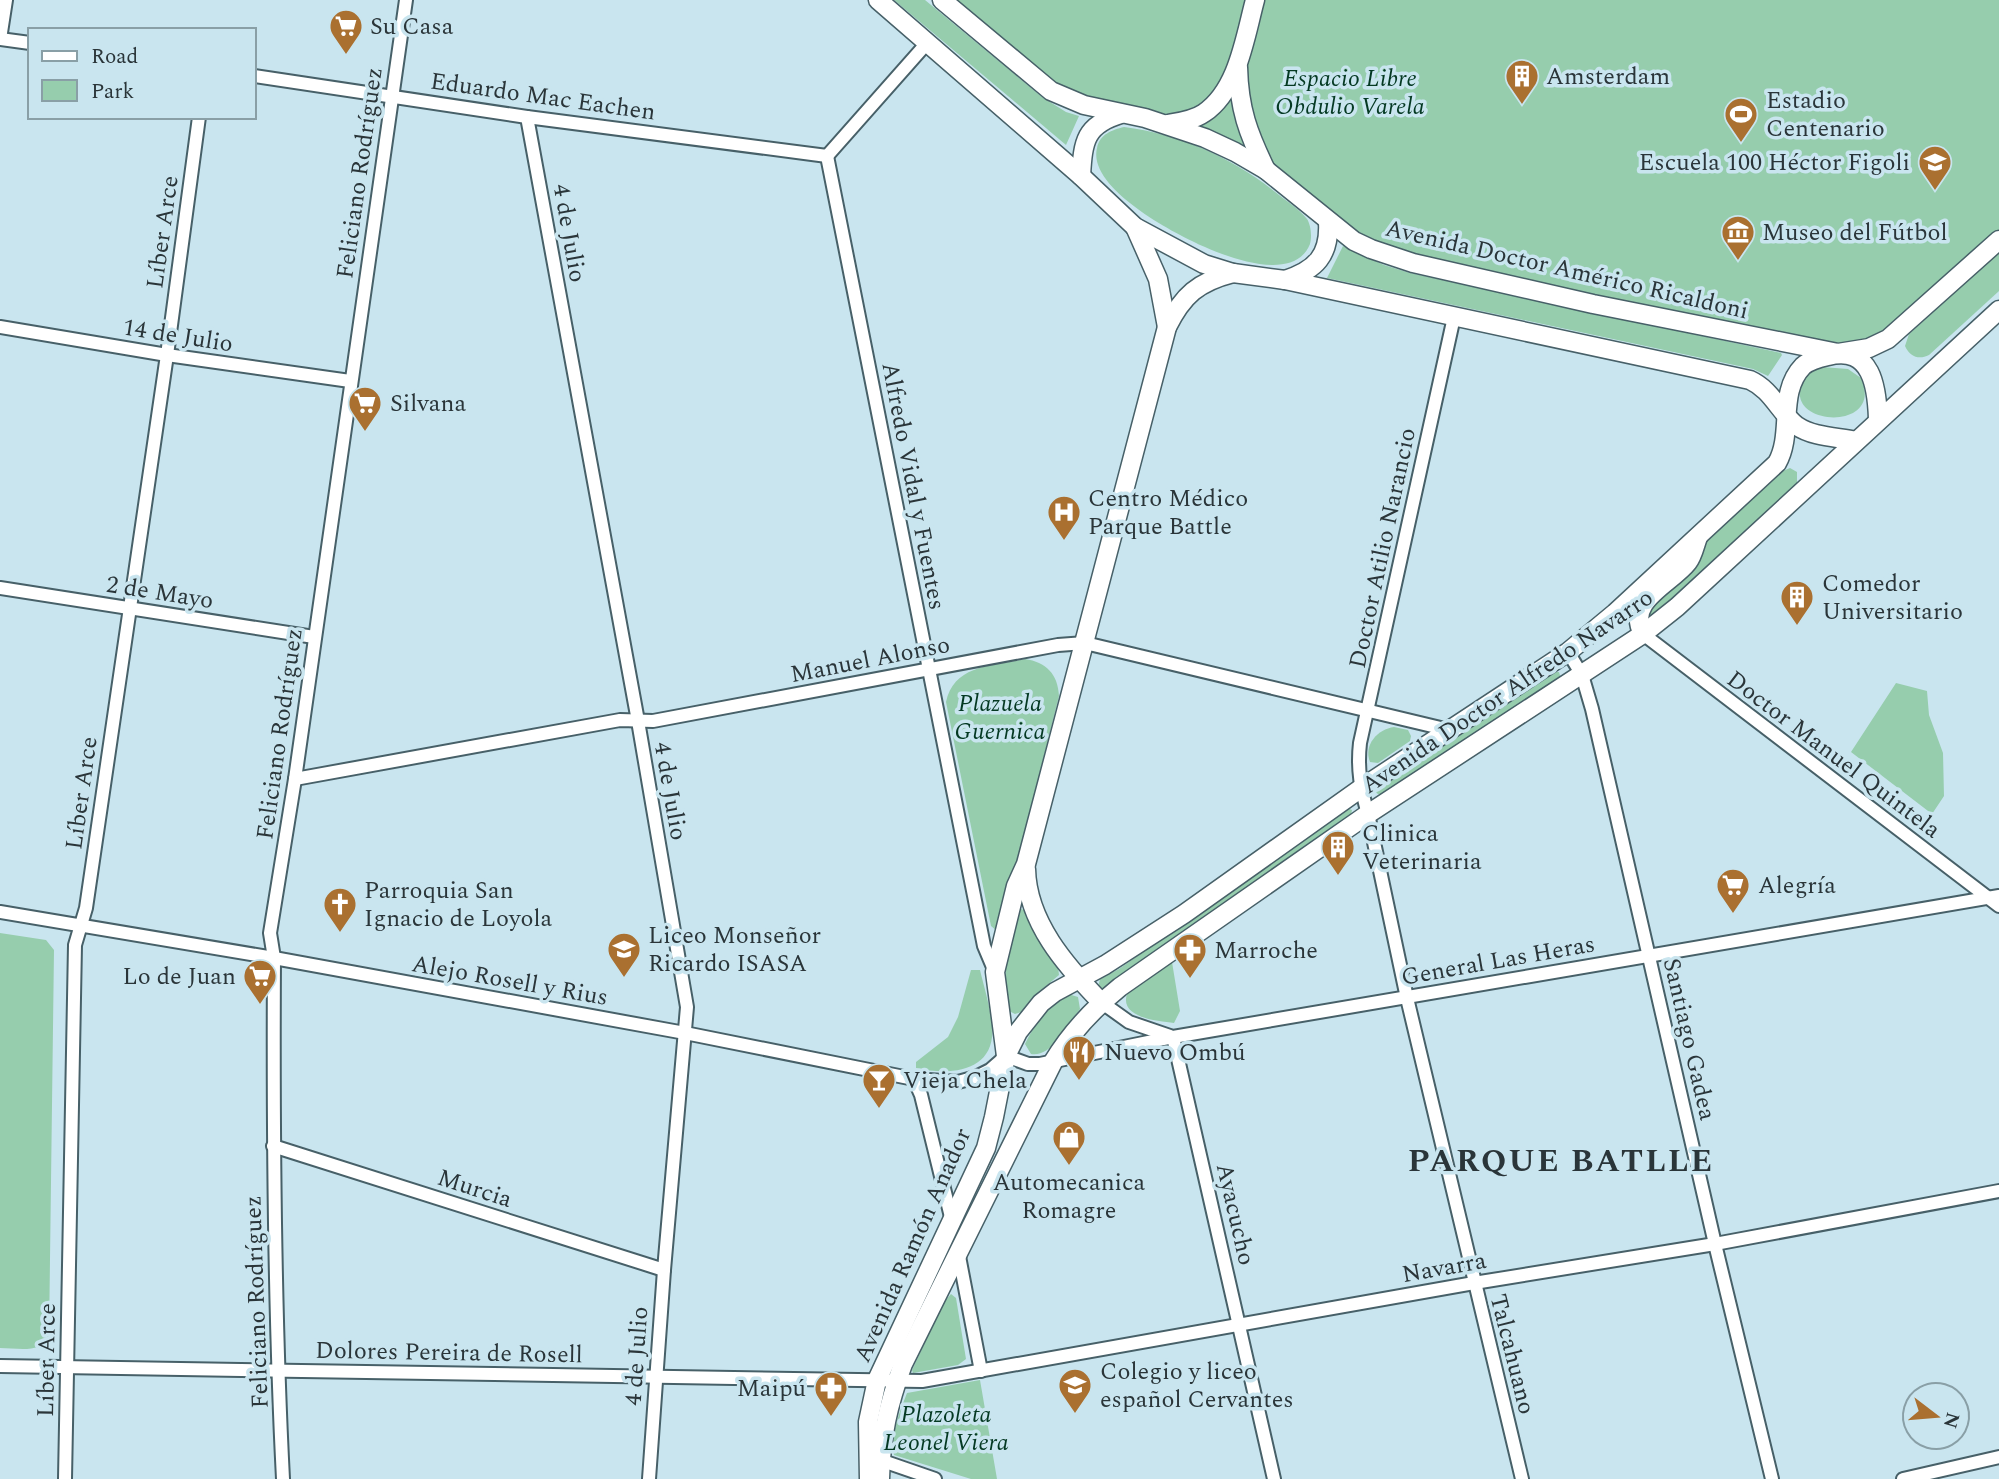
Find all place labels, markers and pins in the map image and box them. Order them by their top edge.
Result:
supermarket icon: Su Casa [327,7,365,56]
place label: Su Casa [370,9,454,45]
building icon: Amsterdam [1503,57,1541,106]
place label: Amsterdam [1546,59,1670,95]
place label: Estadio Centenario [1766,83,1885,147]
sports icon: Estadio Centenario [1722,95,1760,144]
school or university icon: Escuela 100 Héctor Figoli [1916,143,1954,192]
place label: Escuela 100 Héctor Figoli [1639,145,1910,181]
museum icon: Museo del Fútbol [1719,213,1757,262]
place label: Museo del Fútbol [1762,215,1948,251]
supermarket icon: Silvana [346,384,384,433]
place label: Silvana [390,386,466,422]
place label: Centro Médico Parque Battle [1088,481,1248,545]
hospital icon: Centro Médico Parque Battle [1045,493,1083,542]
place label: Comedor Universitario [1822,566,1963,630]
building icon: Comedor Universitario [1778,578,1816,627]
place label: Clinica Veterinaria [1362,816,1482,880]
building icon: Clinica Veterinaria [1319,828,1357,877]
supermarket icon: Alegría [1714,866,1752,915]
place label: Alegría [1758,868,1836,904]
place label: Parroquia San Ignacio de Loyola [364,873,552,937]
church icon: Parroquia San Ignacio de Loyola [321,885,359,934]
place label: Liceo Monseñor Ricardo ISASA [648,918,821,982]
school or university icon: Liceo Monseñor Ricardo ISASA [605,930,643,979]
pharmacy icon: Marroche [1171,931,1209,980]
place label: Marroche [1214,933,1318,969]
supermarket icon: Lo de Juan [241,957,279,1006]
place label: Lo de Juan [123,959,236,995]
restaurant icon: Nuevo Ombú [1060,1033,1098,1082]
place label: Nuevo Ombú [1104,1035,1245,1071]
bar icon: Vieja Chela [860,1061,898,1110]
place label: Vieja Chela [903,1063,1027,1099]
shop icon: Automecanica Romagre [1050,1118,1088,1167]
place label: Automecanica Romagre [993,1165,1146,1229]
place label: Colegio y liceo español Cervantes [1100,1354,1294,1418]
school or university icon: Colegio y liceo español Cervantes [1056,1366,1094,1415]
pharmacy icon: Maipú [812,1369,850,1418]
place label: Maipú [737,1371,806,1407]

